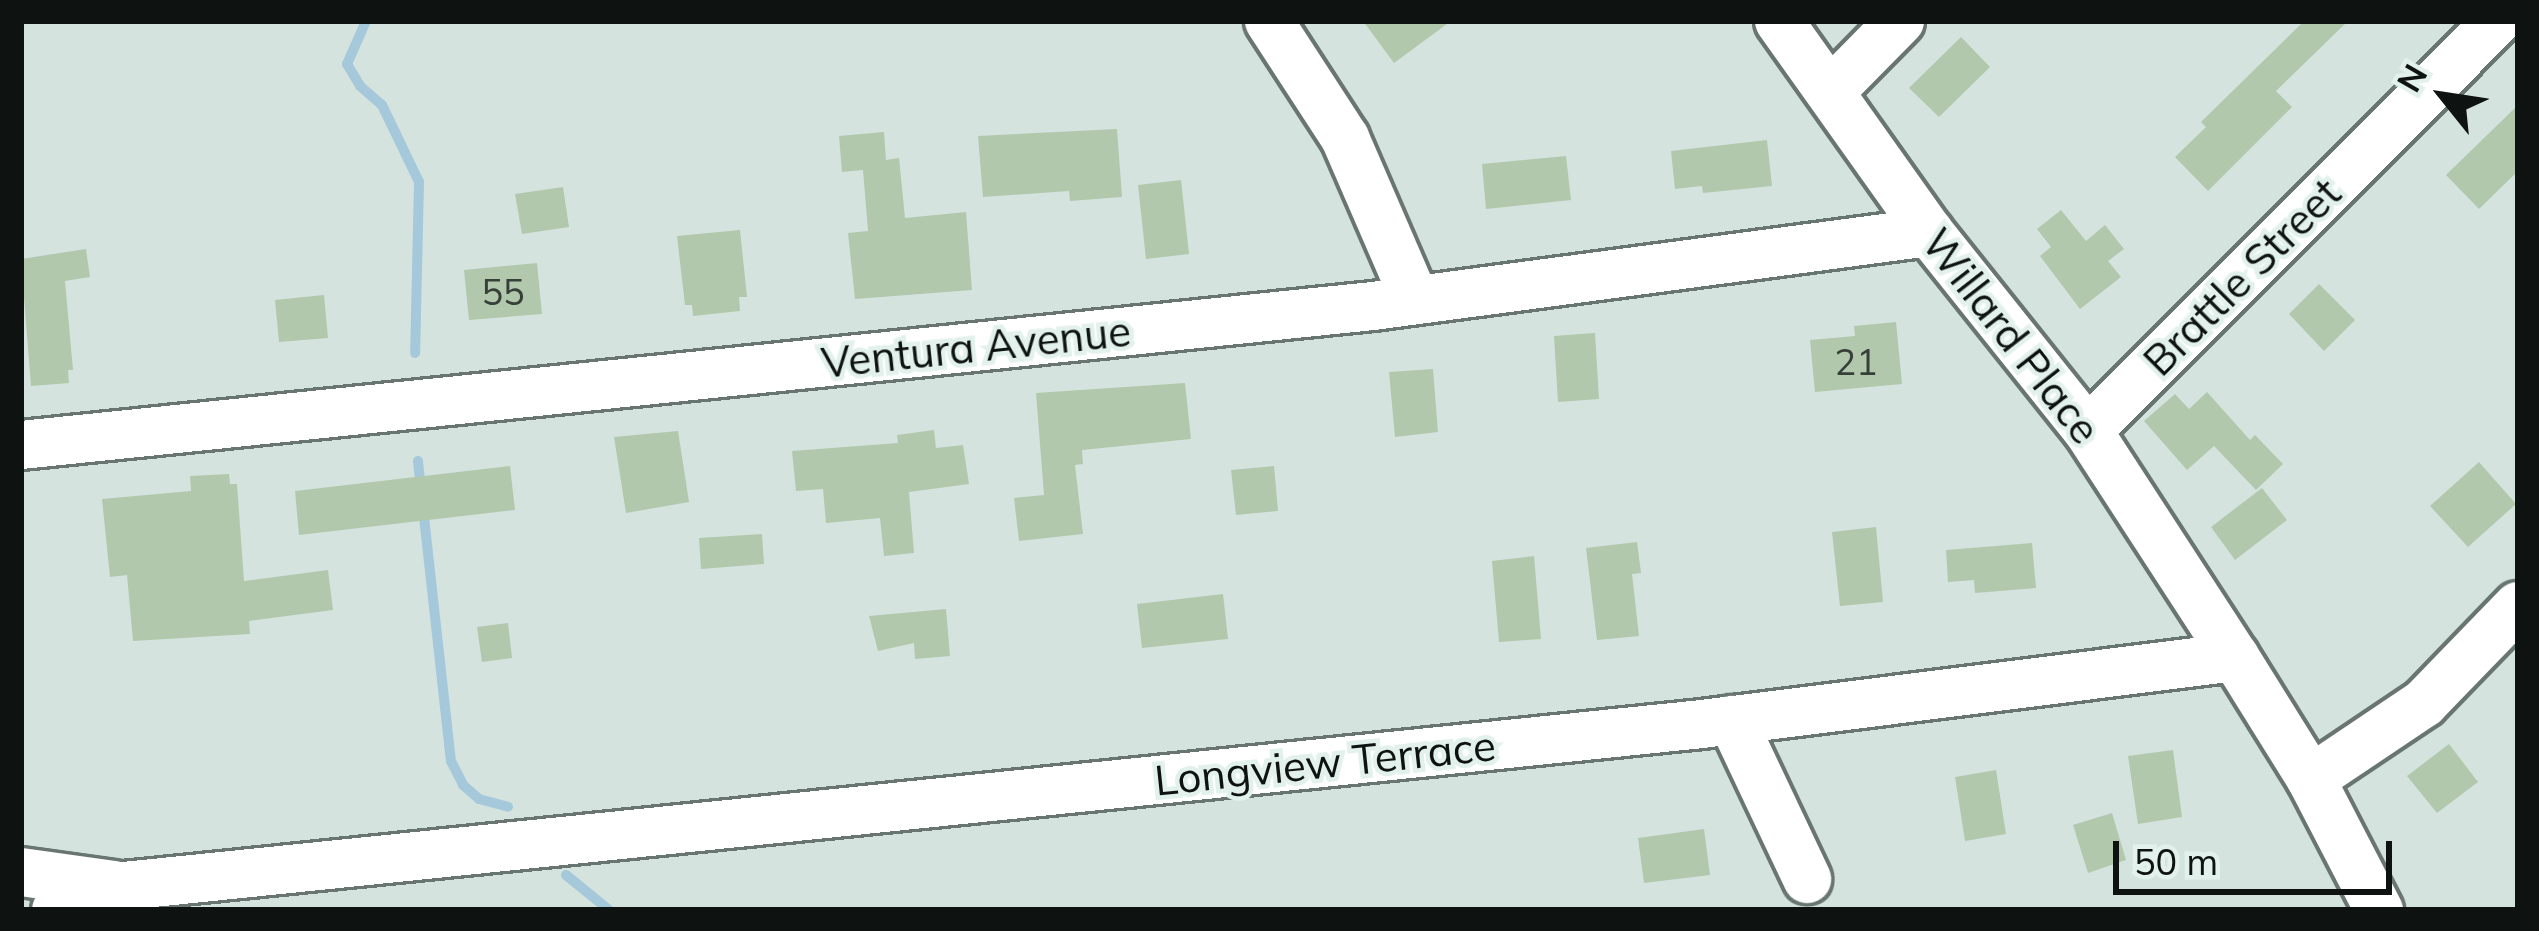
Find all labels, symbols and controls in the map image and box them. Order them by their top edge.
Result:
north arrow [2383,36,2503,156]
text: N [2387,57,2435,99]
street label: Brattle Street [2133,168,2351,386]
street label: Willard Place [1911,219,2111,453]
house number: 55 [481,270,525,314]
street label: Ventura Avenue [819,306,1133,388]
house number: 21 [1834,340,1878,384]
street label: Longview Terrace [1152,720,1498,806]
scale bar [2119,817,2398,891]
text: 50 m [2134,839,2218,884]

